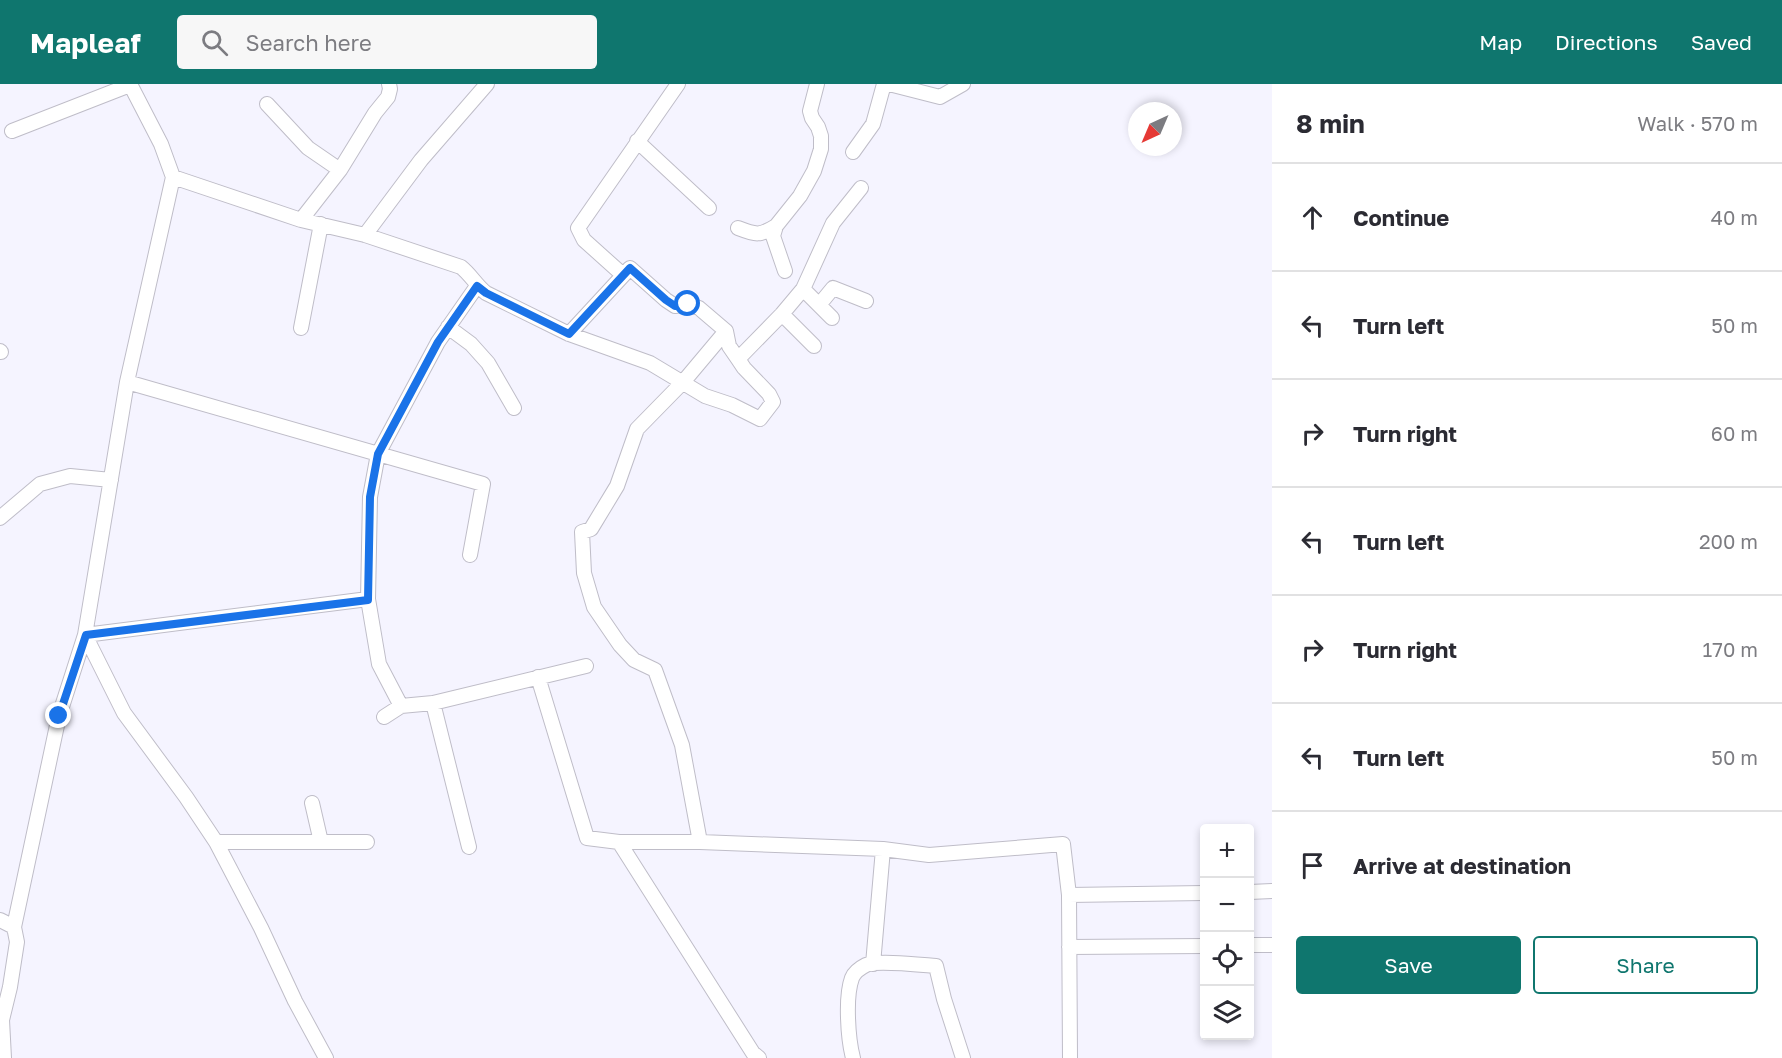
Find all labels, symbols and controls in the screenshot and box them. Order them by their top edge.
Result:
search box [177,15,597,69]
text: Mapleaf [30,26,141,59]
icon: search [198,26,231,59]
text: Search here [246,29,372,56]
text: Map [1479,29,1522,55]
text: Directions [1555,29,1658,55]
text: Saved [1691,29,1752,55]
north arrow [1128,102,1182,156]
text: 8 min [1296,108,1365,139]
text: Walk · 570 m [1637,111,1758,135]
icon: ahead [1296,201,1329,234]
text: Continue [1353,204,1449,231]
text: 40 m [1711,205,1758,229]
route start [674,290,700,316]
icon: left [1296,309,1329,342]
text: Turn left [1353,312,1444,339]
text: 50 m [1711,313,1758,337]
icon: right [1296,417,1329,450]
text: Turn right [1353,420,1457,447]
text: 60 m [1711,421,1758,445]
icon: left [1296,525,1329,558]
text: Turn left [1353,528,1444,555]
text: 200 m [1699,529,1758,553]
icon: right [1296,633,1329,666]
text: Turn right [1353,636,1457,663]
text: 170 m [1703,637,1758,661]
route end [45,702,71,728]
icon: left [1296,741,1329,774]
text: Turn left [1353,744,1444,771]
text: 50 m [1711,745,1758,769]
map controls [1200,824,1254,1040]
button: + [1200,824,1254,878]
icon: arrive [1296,849,1329,882]
text: Arrive at destination [1353,852,1571,879]
button: − [1200,878,1254,932]
button: locate [1200,932,1254,986]
button: Save [1296,936,1521,994]
button: Share [1533,936,1758,994]
button: layers [1200,986,1254,1040]

